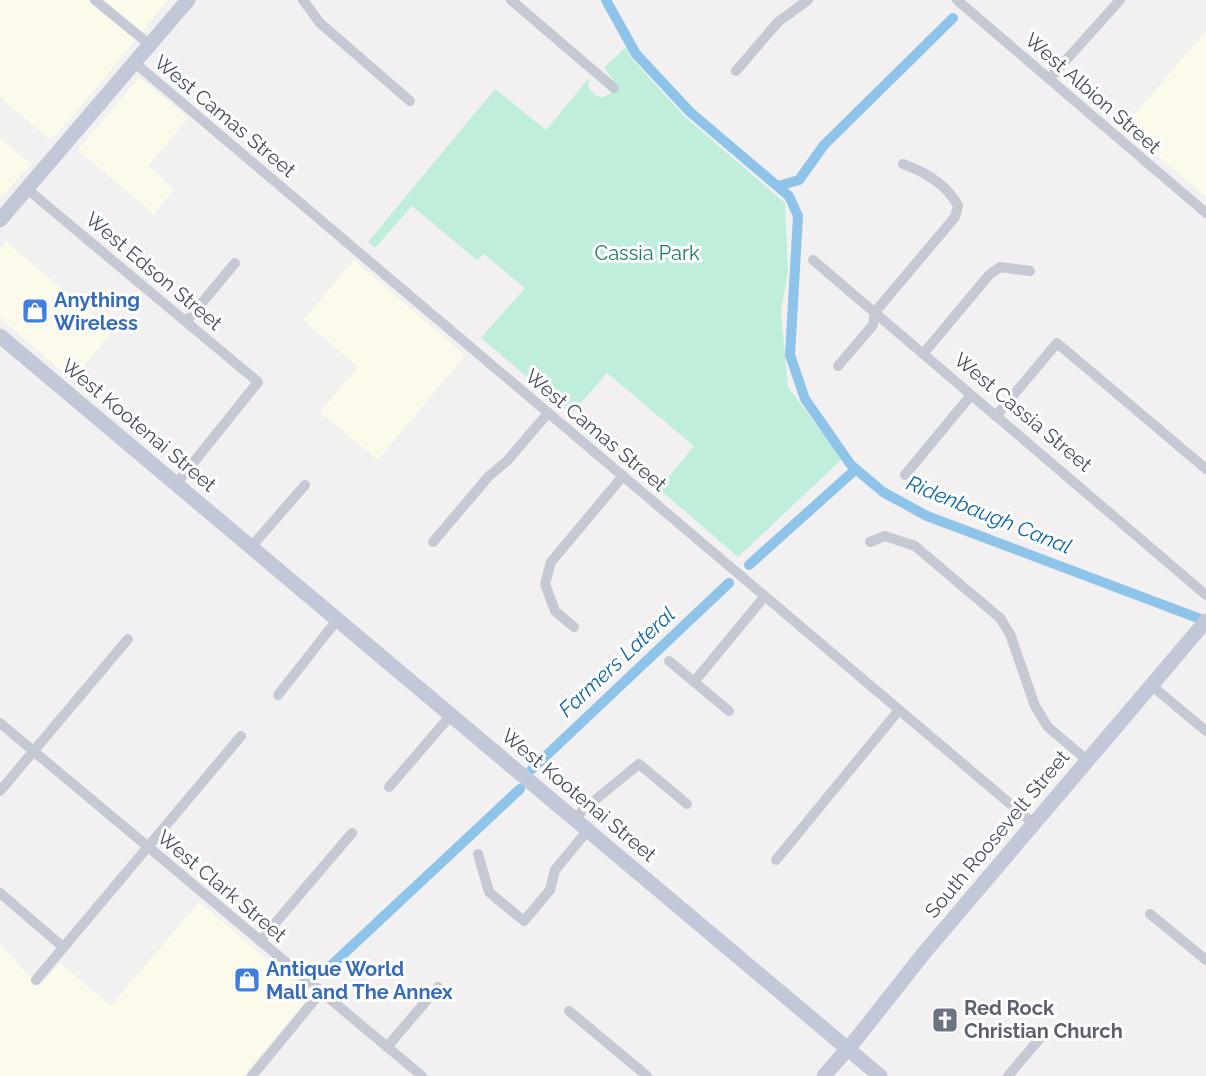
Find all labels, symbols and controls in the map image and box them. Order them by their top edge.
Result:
street label: West Albion Street [1020,28,1166,159]
street label: West Camas Street [150,50,301,182]
street label: West Edson Street [81,207,227,335]
park label: Cassia Park [594,241,700,265]
place label: Anything Wireless [54,288,140,335]
shop icon: Anything Wireless [20,296,50,326]
street label: West Cassia Street [949,347,1097,477]
street label: West Kootenai Street [57,353,221,497]
street label: West Camas Street [521,364,672,496]
water label: Ridenbaugh Canal [903,470,1075,559]
water label: Farmers Lateral [553,601,680,722]
street label: West Kootenai Street [497,723,661,867]
street label: South Roosevelt Street [920,745,1074,923]
street label: West Clark Street [153,825,292,947]
place label: Antique World Mall and The Annex [266,957,453,1004]
shop icon: Antique World Mall and The Annex [232,965,262,995]
place label: Red Rock Christian Church [964,996,1123,1043]
church icon: Red Rock Christian Church [930,1005,960,1035]

